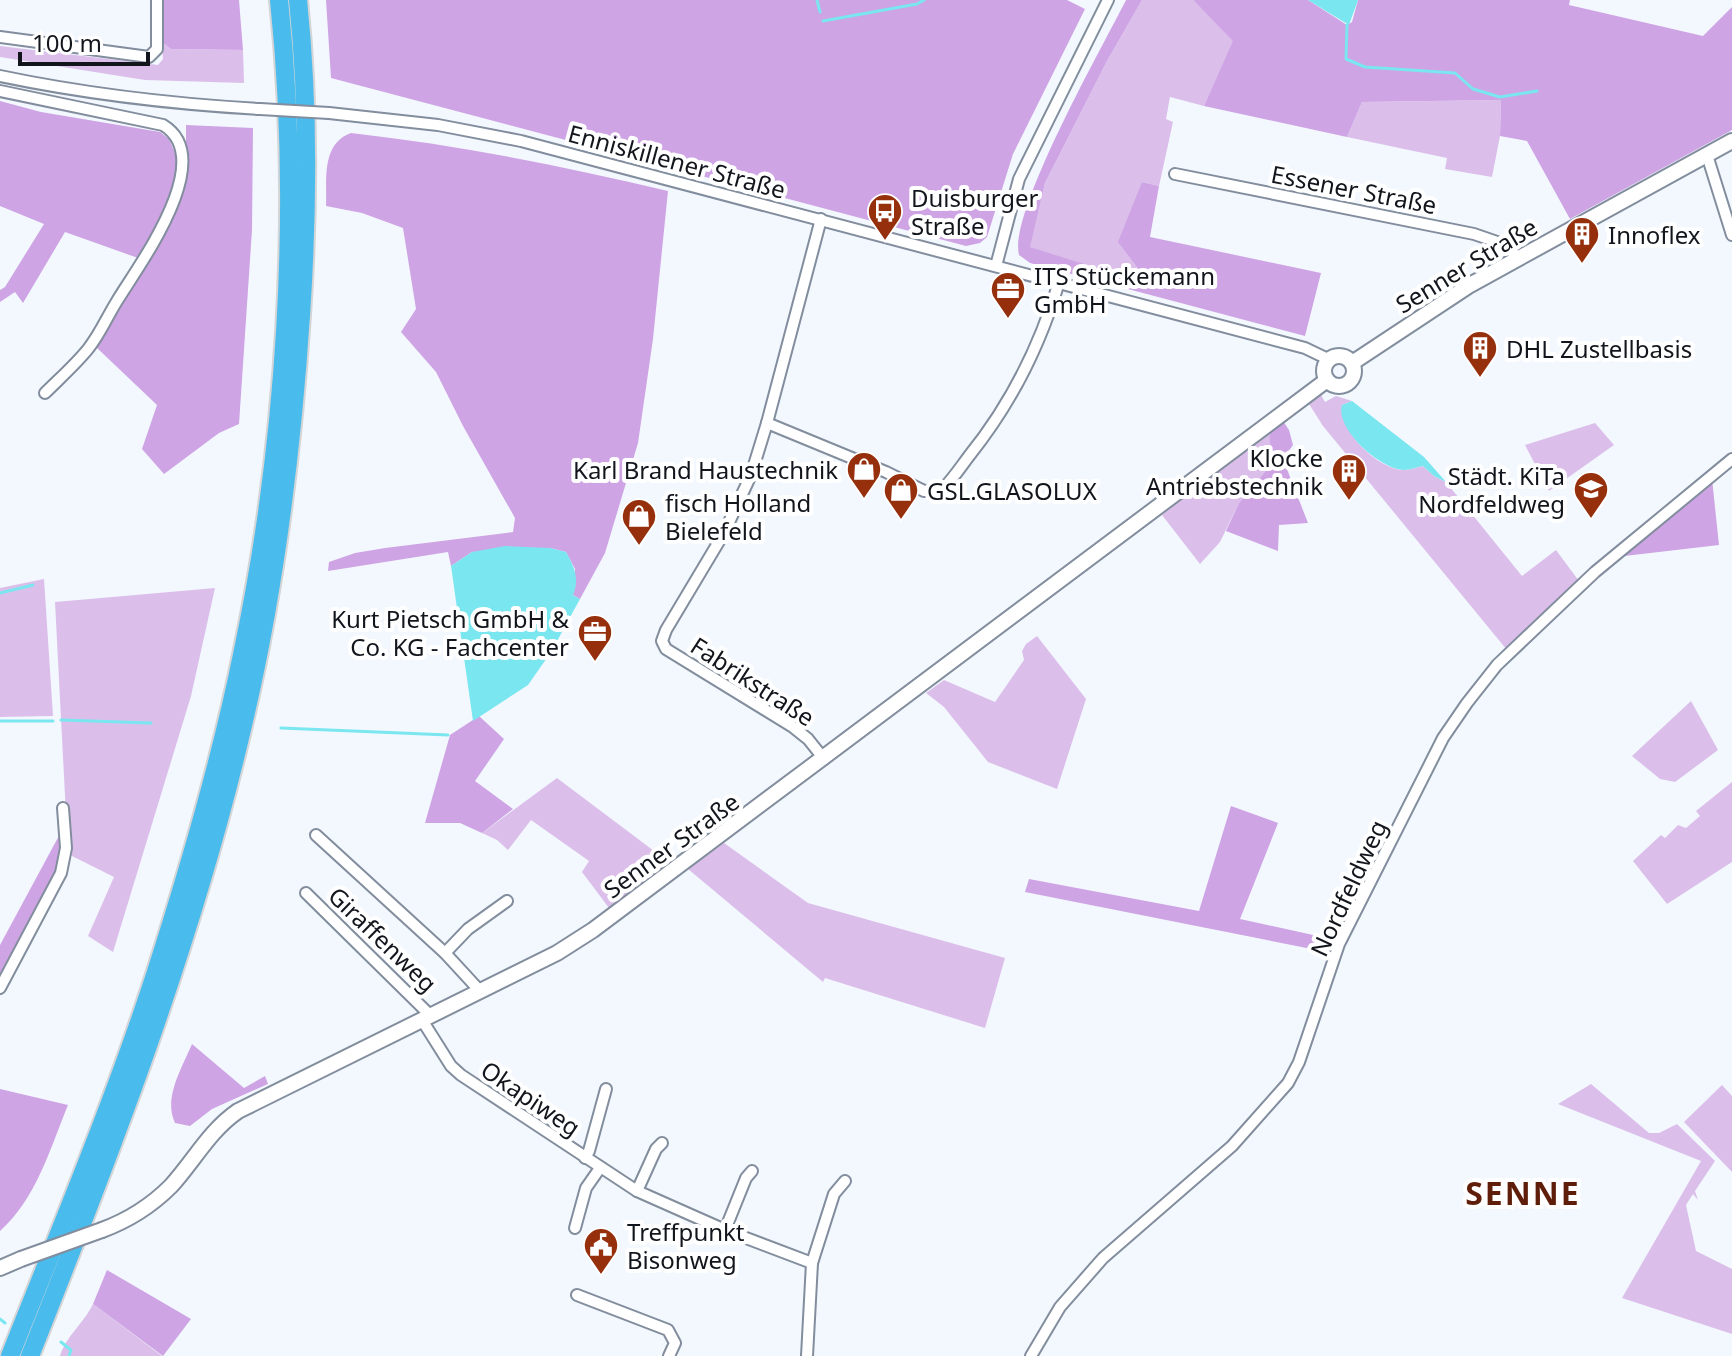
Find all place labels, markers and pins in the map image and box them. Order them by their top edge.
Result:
place label: Duisburger Straße [911,181,1039,242]
bus stop icon: Duisburger Straße [866,192,904,242]
building icon: Innoflex [1563,215,1601,265]
place label: Innoflex [1608,218,1701,251]
place label: ITS Stückemann GmbH [1034,259,1215,320]
office icon: ITS Stückemann GmbH [989,270,1027,320]
building icon: DHL Zustellbasis [1461,329,1499,379]
place label: DHL Zustellbasis [1506,332,1692,365]
place label: Klocke Antriebstechnik [1146,441,1323,502]
shop icon: Karl Brand Haustechnik [845,450,883,500]
building icon: Klocke Antriebstechnik [1330,452,1368,502]
place label: Karl Brand Haustechnik [573,453,838,486]
place label: Städt. KiTa Nordfeldweg [1418,459,1565,520]
school or university icon: Städt. KiTa Nordfeldweg [1572,470,1610,520]
shop icon: GSL.GLASOLUX [882,471,920,521]
place label: GSL.GLASOLUX [927,474,1097,507]
place label: fisch Holland Bielefeld [665,486,811,547]
shop icon: fisch Holland Bielefeld [620,497,658,547]
place label: Kurt Pietsch GmbH & Co. KG - Fachcenter [331,602,569,663]
office icon: Kurt Pietsch GmbH & Co. KG - Fachcenter [576,613,614,663]
place label: Treffpunkt Bisonweg [627,1215,745,1276]
public building icon: Treffpunkt Bisonweg [582,1226,620,1276]

